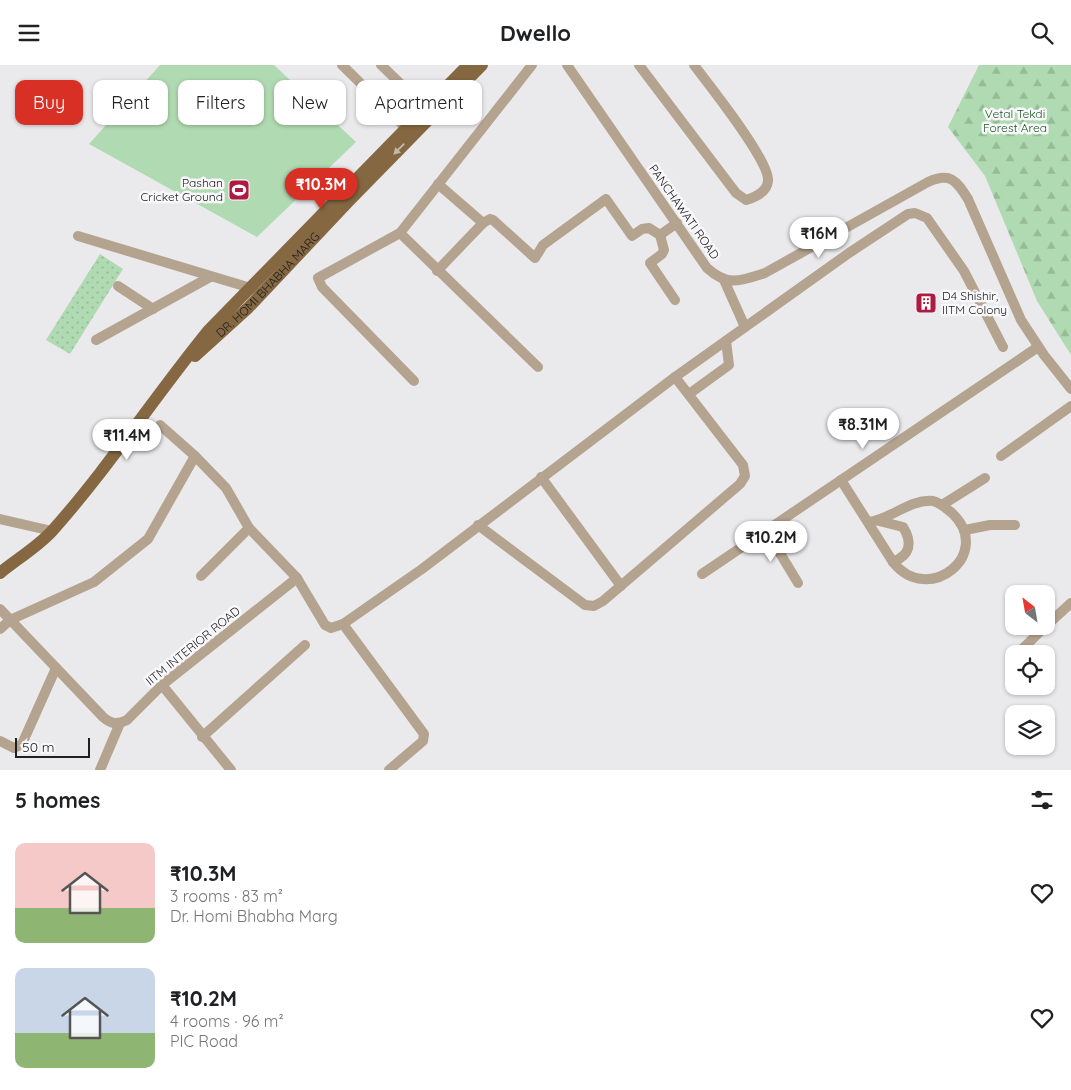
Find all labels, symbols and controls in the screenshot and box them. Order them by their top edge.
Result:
icon: menu [15,19,43,47]
text: Dwello [500,19,571,47]
icon: search [1028,19,1056,47]
chip: Buy [15,80,83,125]
chip: Rent [93,80,168,125]
chip: Filters [178,80,264,125]
chip: New [274,80,346,125]
chip: Apartment [356,80,482,125]
park label: Vetal Tekdi Forest Area [983,106,1047,135]
one-way arrow [393,143,405,155]
street label: PANCHAWATI ROAD [646,161,723,262]
pin: ₹10.3M [280,167,362,210]
text: ₹10.3M [296,174,346,194]
place label: Pashan Cricket Ground [140,175,223,204]
sports icon: Pashan Cricket Ground [227,178,251,202]
pin: ₹16M [789,217,849,259]
text: ₹16M [800,223,838,243]
street label: DR. HOMI BHABHA MARG [213,229,323,340]
place label: D4 Shishir, IITM Colony [942,288,1007,317]
building icon: D4 Shishir, IITM Colony [914,291,938,315]
pin: ₹8.31M [822,407,904,450]
text: ₹8.31M [838,414,888,434]
pin: ₹11.4M [86,419,168,461]
text: ₹11.4M [103,425,151,445]
pin: ₹10.2M [730,521,812,563]
text: ₹10.2M [745,527,797,547]
north arrow [1005,585,1055,635]
map controls [1005,585,1055,755]
street label: IITM INTERIOR ROAD [142,603,243,688]
button: locate [1005,645,1055,695]
button: layers [1005,705,1055,755]
scale bar [15,735,90,758]
text: 50 m [22,738,55,756]
icon: filters [1028,786,1056,814]
text: 5 homes [15,787,100,813]
text: ₹10.3M [170,860,236,886]
icon: home [55,863,115,923]
icon: heart [1028,879,1056,907]
text: 3 rooms · 83 m² [170,886,283,906]
text: Dr. Homi Bhabha Marg [170,906,338,926]
text: ₹10.2M [170,985,237,1011]
icon: home [55,988,115,1048]
icon: heart [1028,1004,1056,1032]
text: 4 rooms · 96 m² [170,1011,283,1031]
text: PIC Road [170,1031,238,1051]

